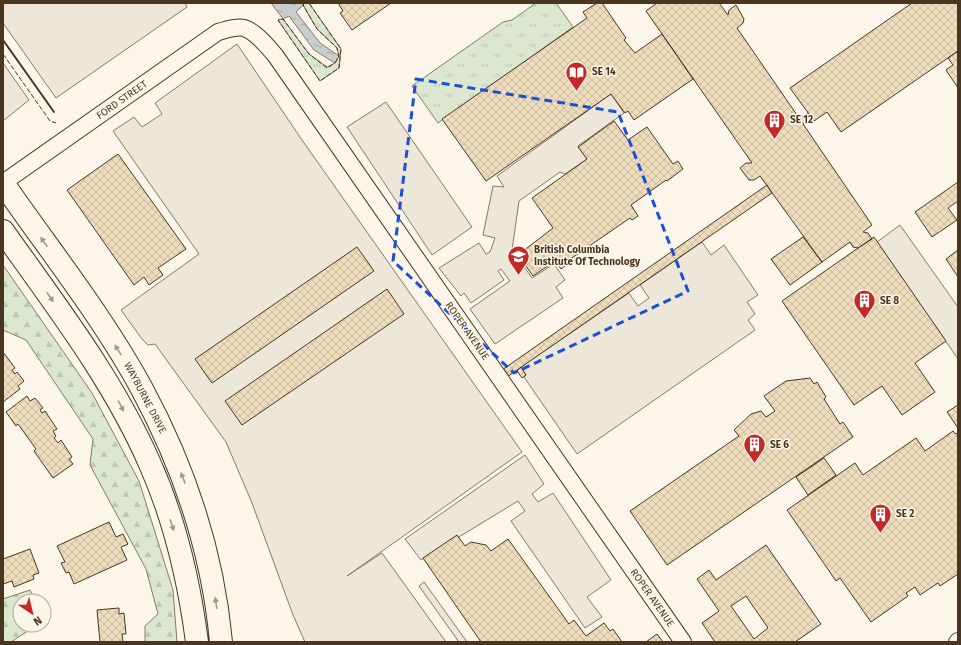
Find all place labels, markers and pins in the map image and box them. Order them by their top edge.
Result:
library icon: SE 14 [564,59,590,92]
place label: SE 14 [592,66,616,78]
building icon: SE 12 [762,107,788,140]
place label: SE 12 [790,114,813,126]
school or university icon: British Columbia Institute Of Technology [506,243,532,276]
place label: British Columbia Institute Of Technology [534,244,641,268]
building icon: SE 8 [851,288,877,321]
place label: SE 8 [880,295,899,307]
building icon: SE 6 [742,432,768,465]
place label: SE 6 [770,439,789,451]
building icon: SE 2 [868,501,894,534]
place label: SE 2 [896,508,915,520]

